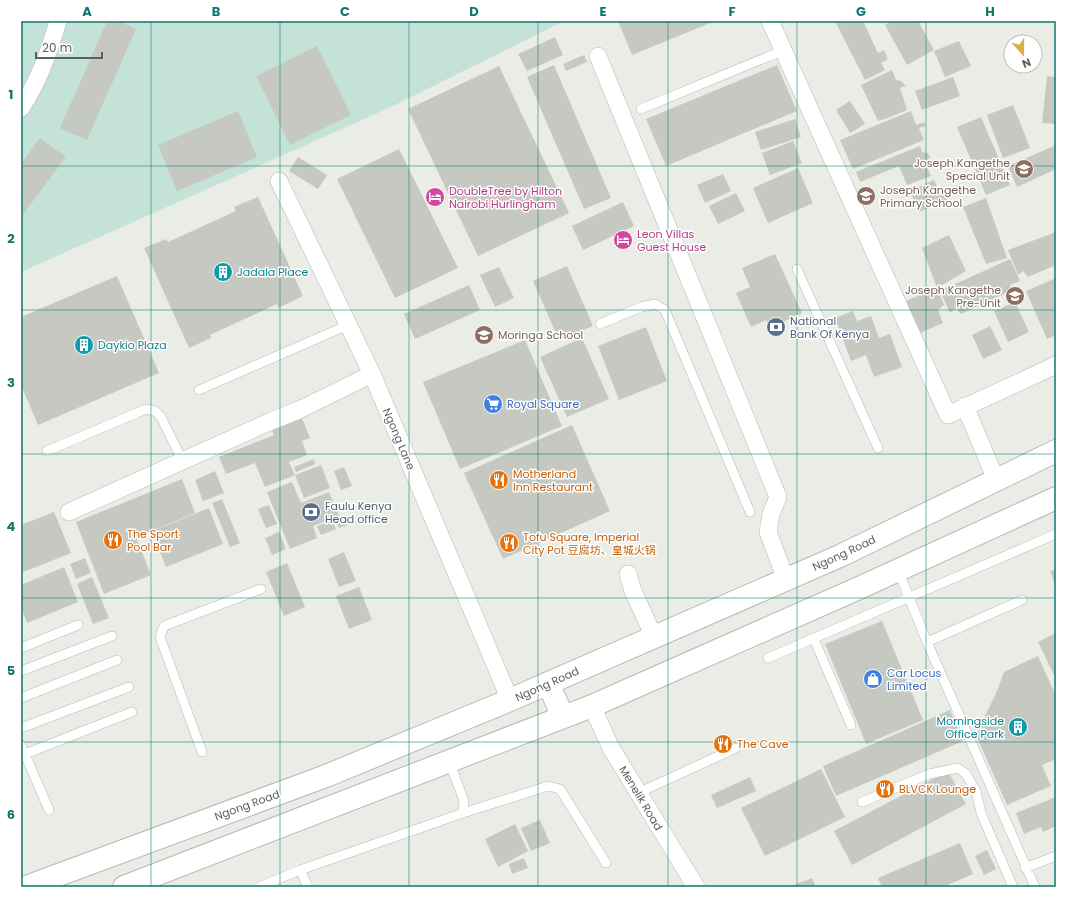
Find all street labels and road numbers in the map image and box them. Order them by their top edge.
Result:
street label: Ngong Lane [379,406,419,473]
street label: Ngong Road [810,531,878,575]
street label: Ngong Road [513,663,581,705]
street label: Menelik Road [615,763,667,833]
street label: Ngong Road [212,786,282,824]

